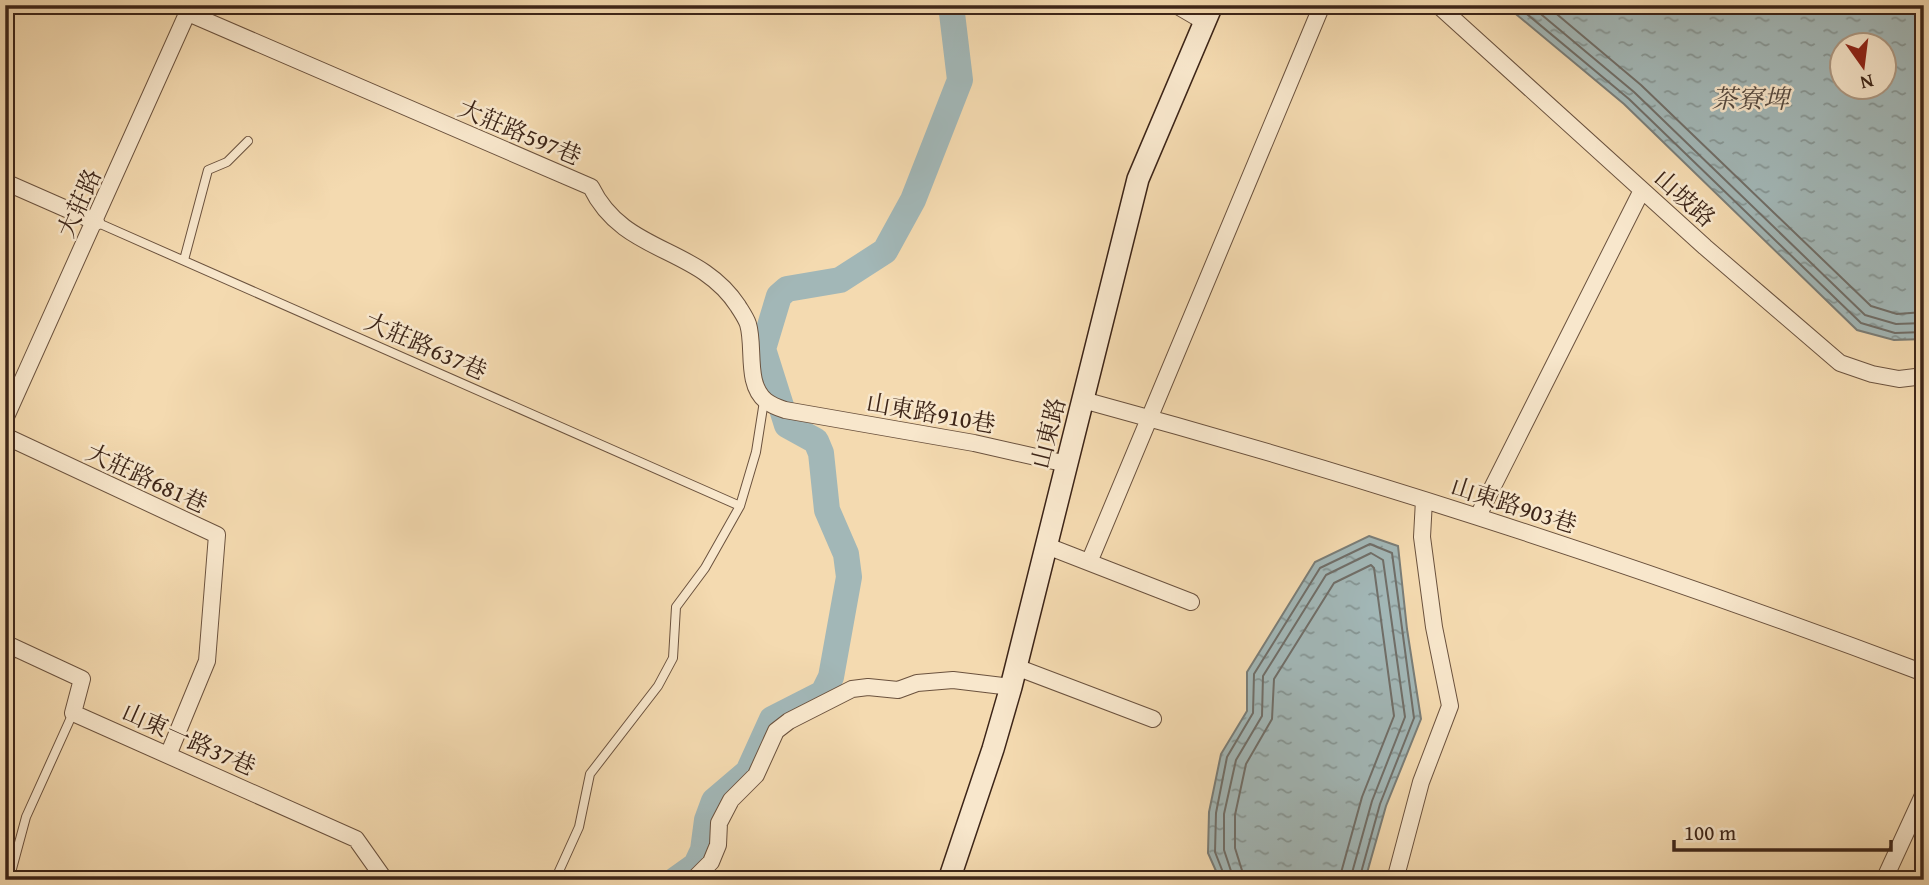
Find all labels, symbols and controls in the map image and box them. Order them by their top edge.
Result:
north arrow [1828,32,1898,102]
text: N [1857,67,1877,98]
water label: 茶寮埤 [1711,79,1792,118]
street label: 大莊路597巷 [453,90,587,174]
street label: 山坡路 [1647,161,1723,235]
street label: 大莊路 [48,163,110,243]
street label: 大莊路637巷 [359,303,493,389]
street label: 山東路910巷 [864,384,998,442]
street label: 山東路 [1022,394,1074,472]
street label: 大莊路681巷 [80,435,214,521]
street label: 山東路903巷 [1446,468,1582,542]
street label: 山東一路37巷 [117,694,261,784]
scale bar [1674,808,1890,852]
text: 100 m [1684,817,1736,848]

